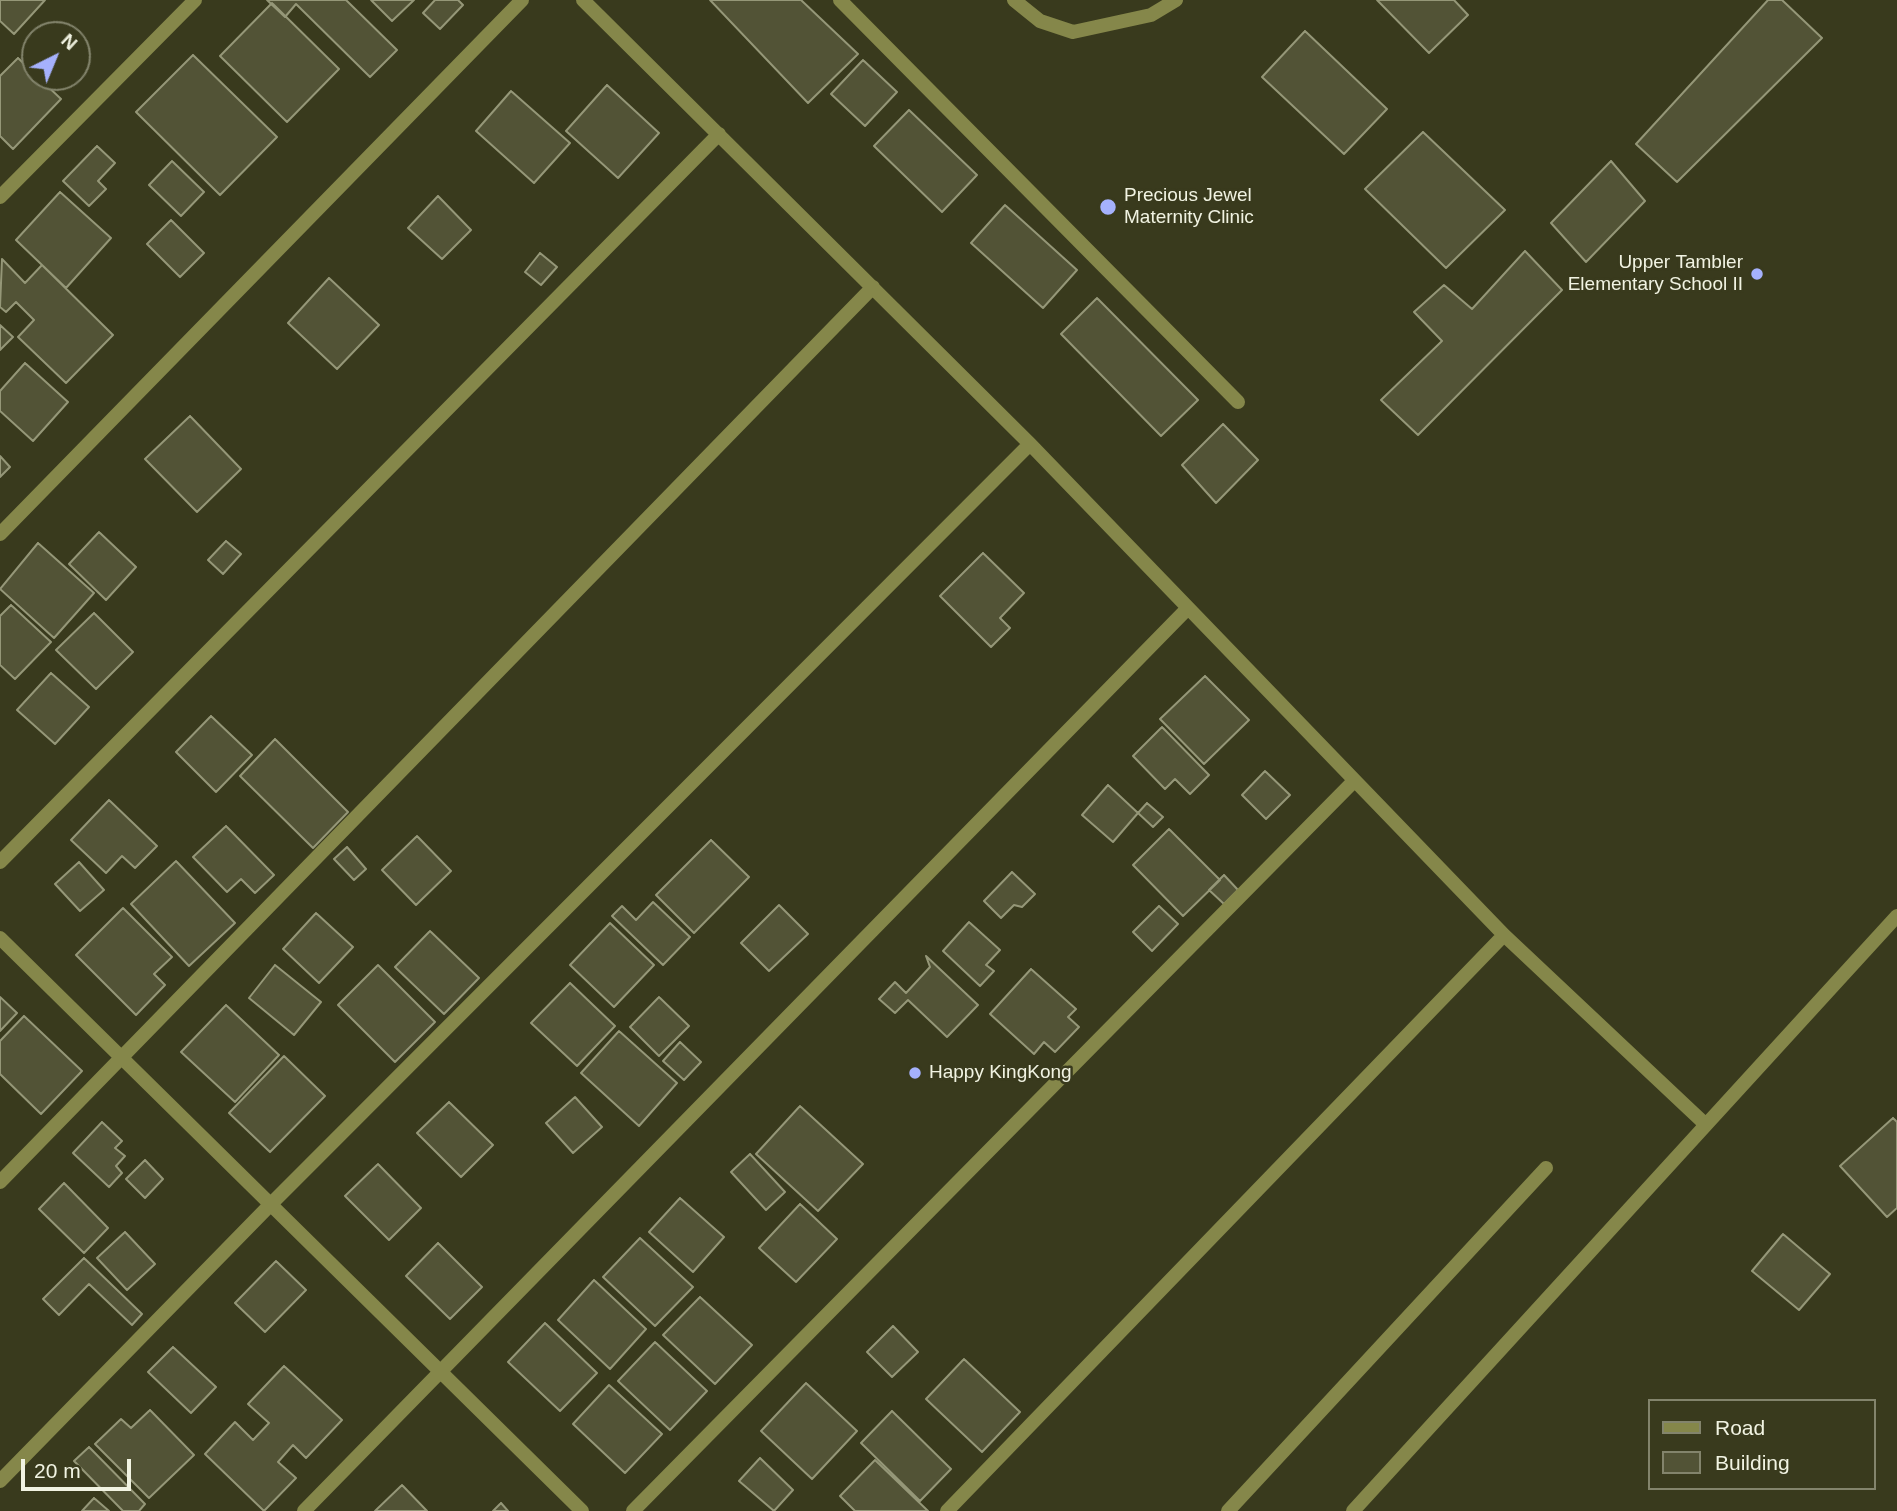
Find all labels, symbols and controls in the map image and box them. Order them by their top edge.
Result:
north arrow [21,21,91,91]
text: N [57,29,81,54]
place label: Precious Jewel Maternity Clinic [1124,185,1254,229]
marker: Precious Jewel Maternity Clinic [1098,197,1118,217]
place label: Upper Tambler Elementary School II [1568,252,1743,296]
marker: Upper Tambler Elementary School II [1749,266,1765,282]
place label: Happy KingKong [929,1062,1072,1084]
marker: Happy KingKong [907,1065,923,1081]
legend [1648,1399,1876,1490]
text: Road [1715,1416,1765,1439]
scale bar [24,1444,135,1488]
text: Building [1715,1451,1790,1474]
text: 20 m [34,1459,81,1482]

